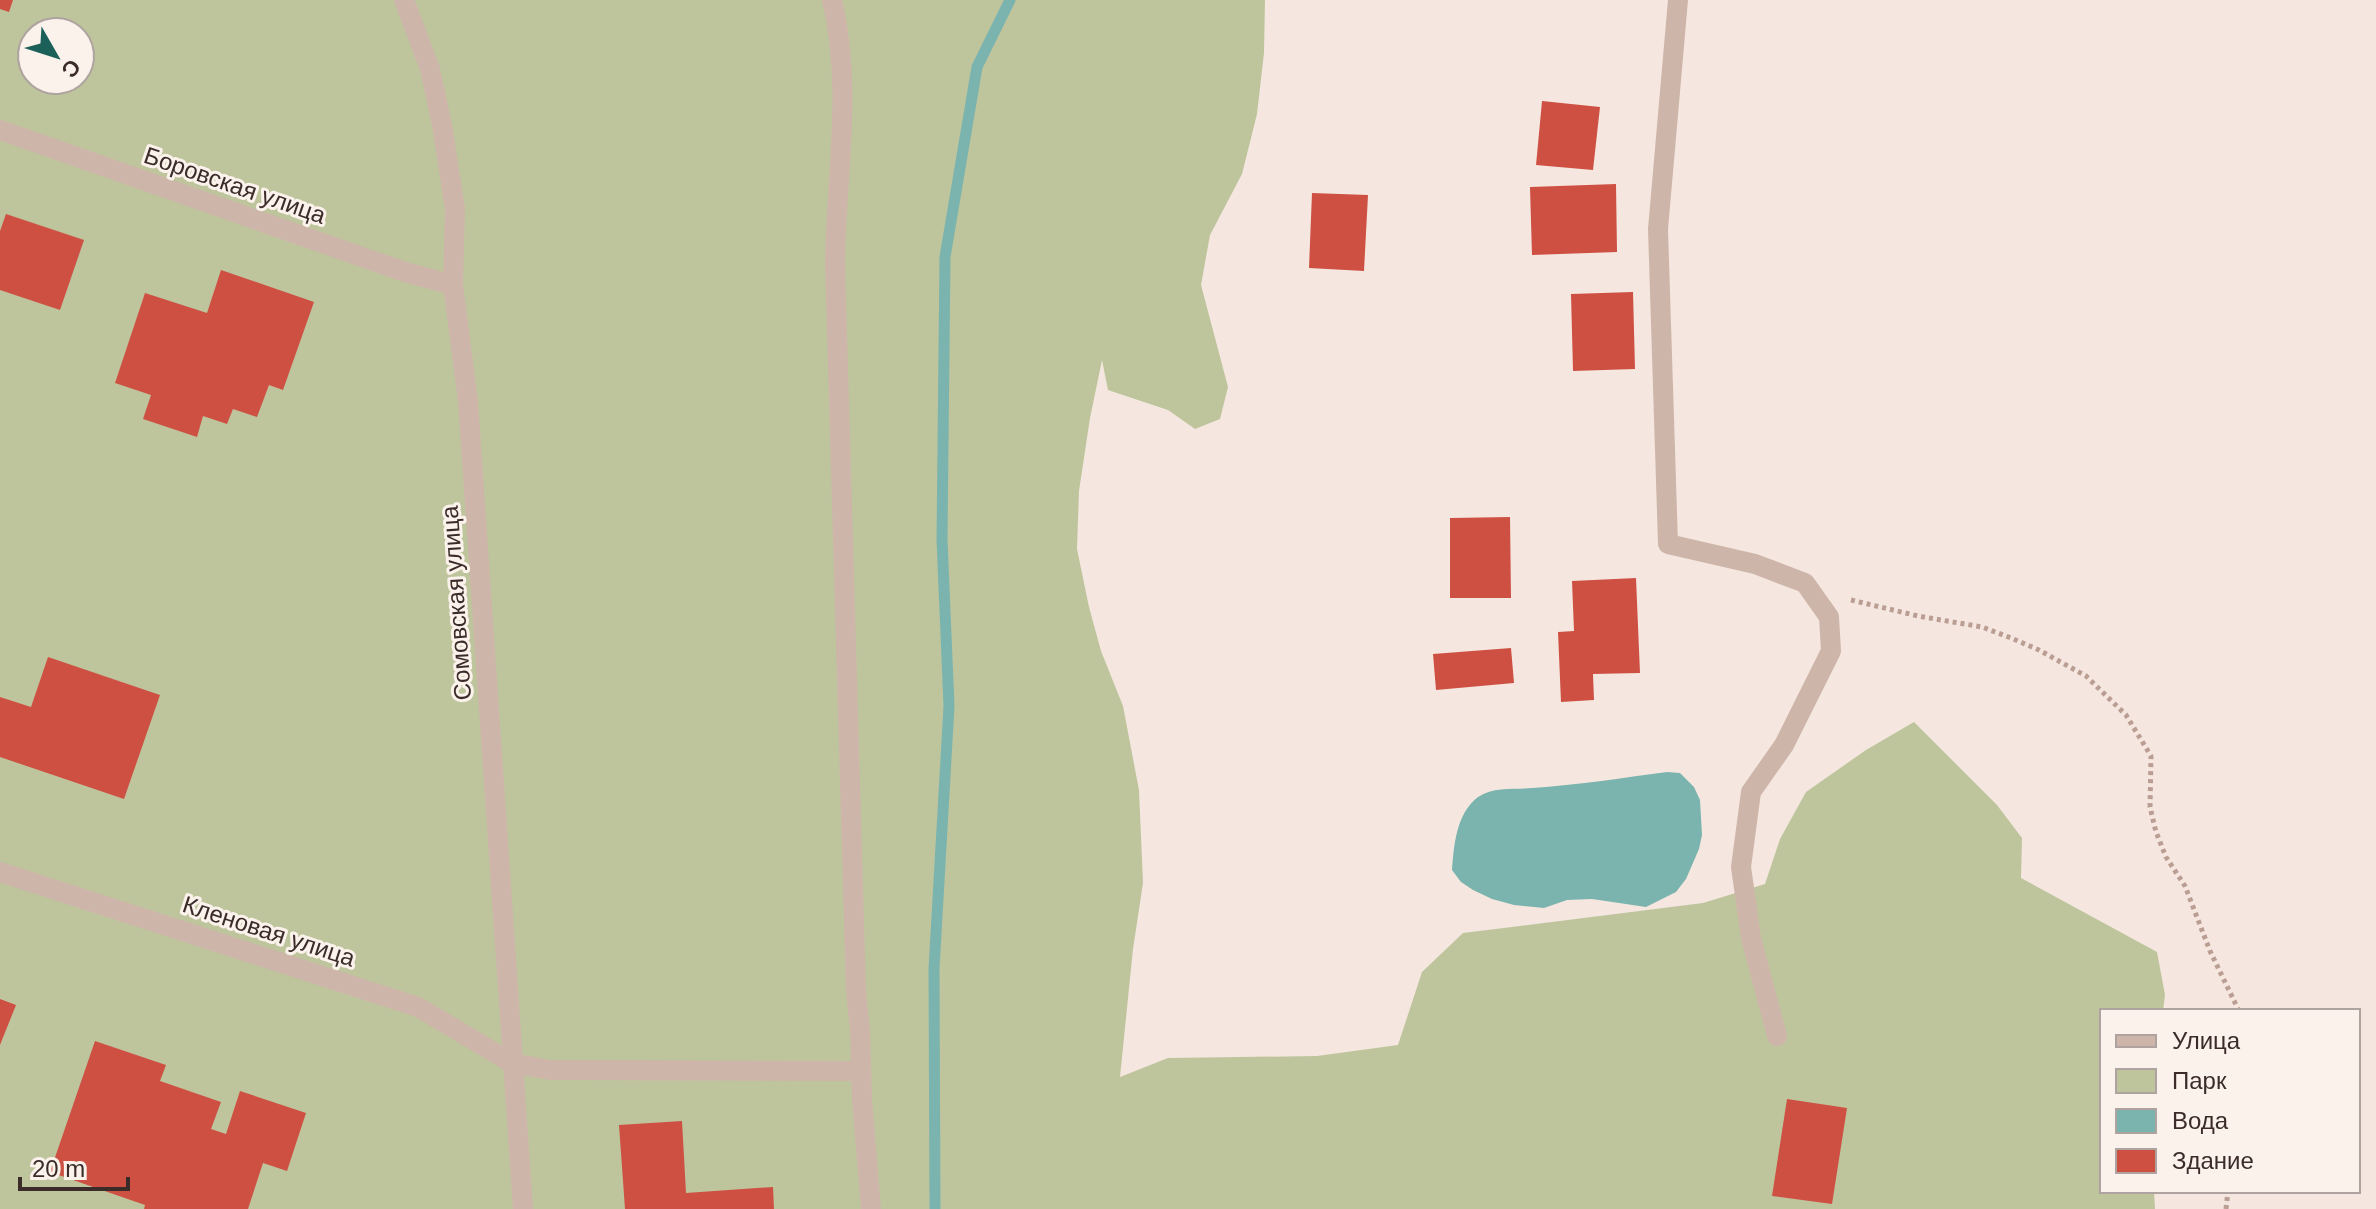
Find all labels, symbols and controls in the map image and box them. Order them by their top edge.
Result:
north arrow [16,16,96,96]
text: С [56,54,86,82]
street label: Боровская улица [141,141,330,229]
street label: Сомовская улица [436,504,476,701]
street label: Кленовая улица [180,890,359,972]
legend [2100,1009,2360,1193]
text: Улица [2172,1027,2241,1054]
text: Парк [2172,1067,2227,1094]
text: Вода [2172,1107,2229,1134]
scale bar [20,1141,128,1191]
text: Здание [2172,1147,2254,1174]
text: 20 m [32,1155,85,1182]

